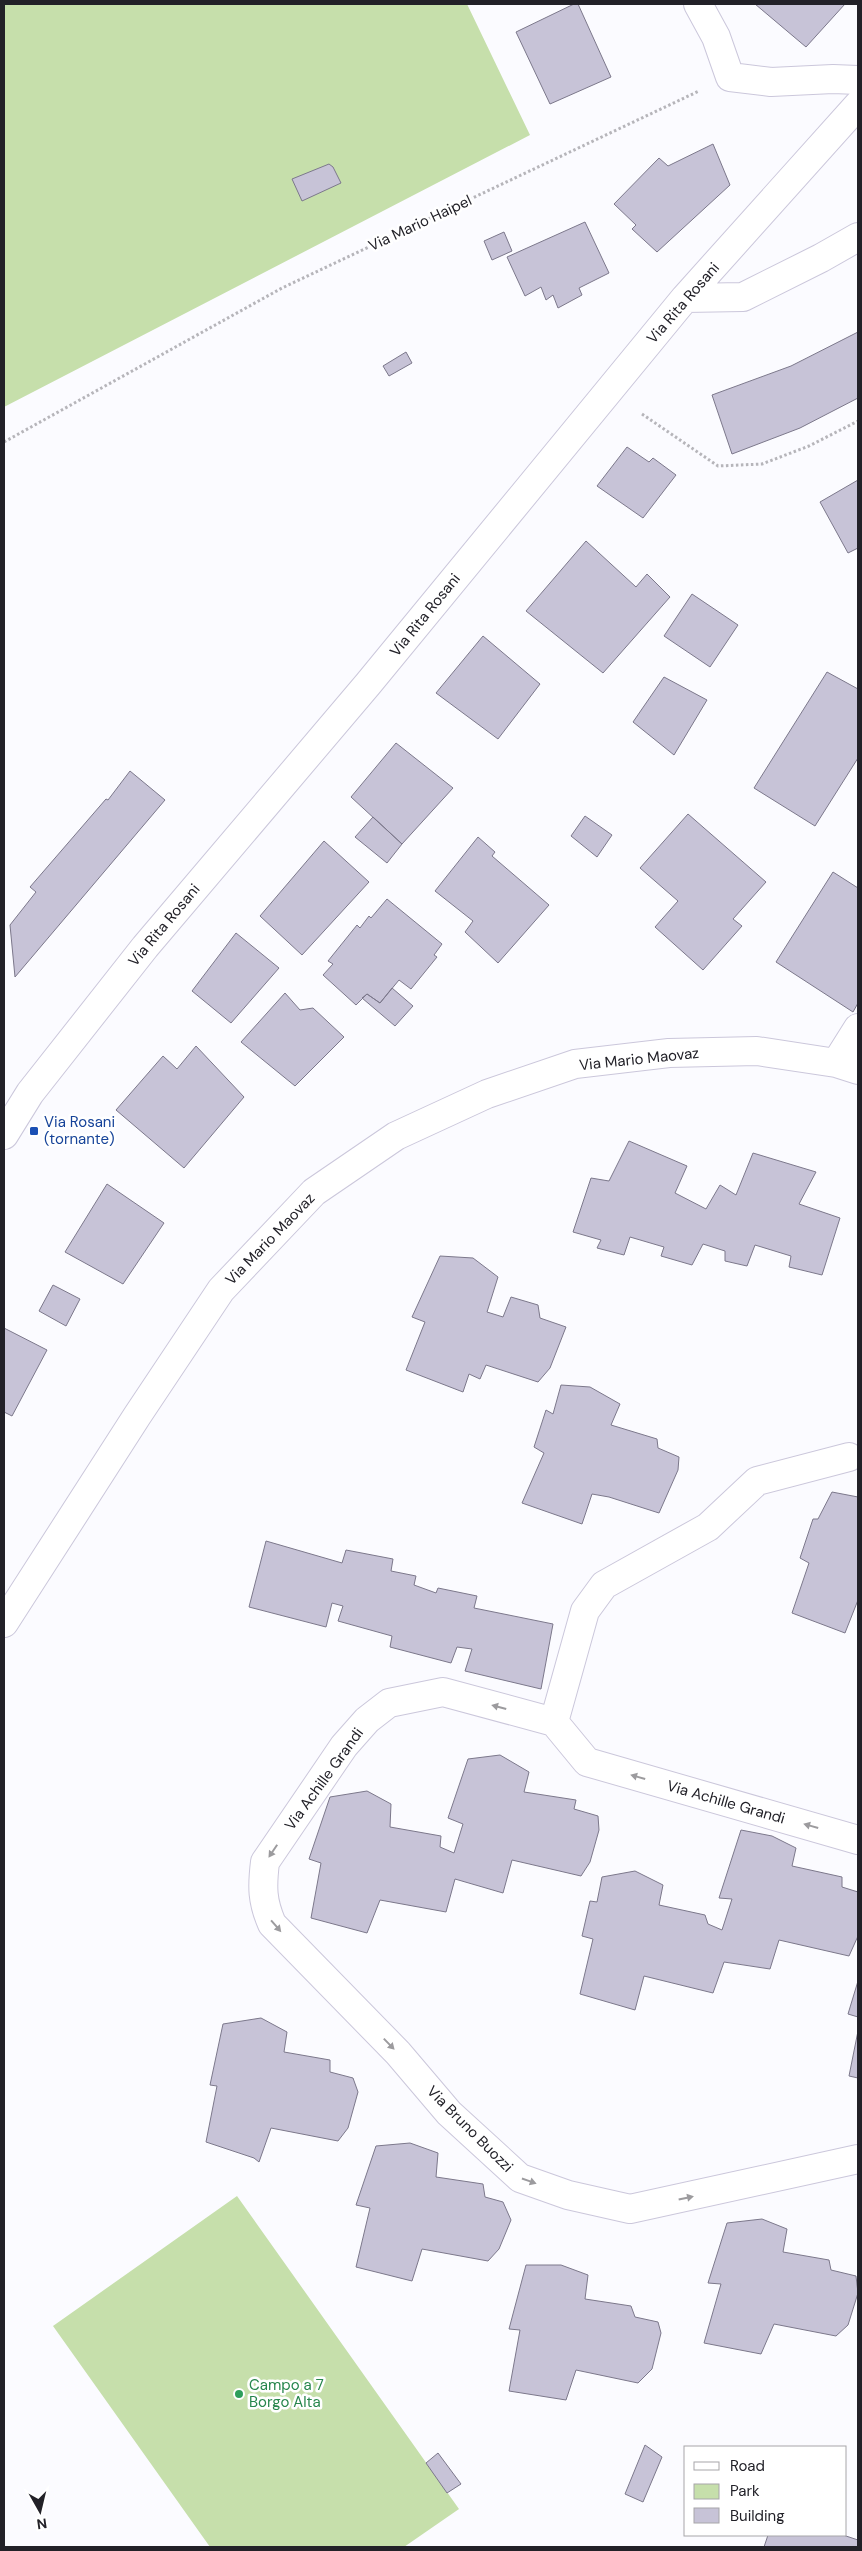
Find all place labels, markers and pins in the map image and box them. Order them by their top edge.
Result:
place label: Via Rosani (tornante) [44,1112,115,1149]
marker: Via Rosani (tornante) [28,1125,40,1137]
place label: Campo a 7 Borgo Alta [249,2375,324,2412]
marker: Campo a 7 Borgo Alta [233,2388,245,2400]

